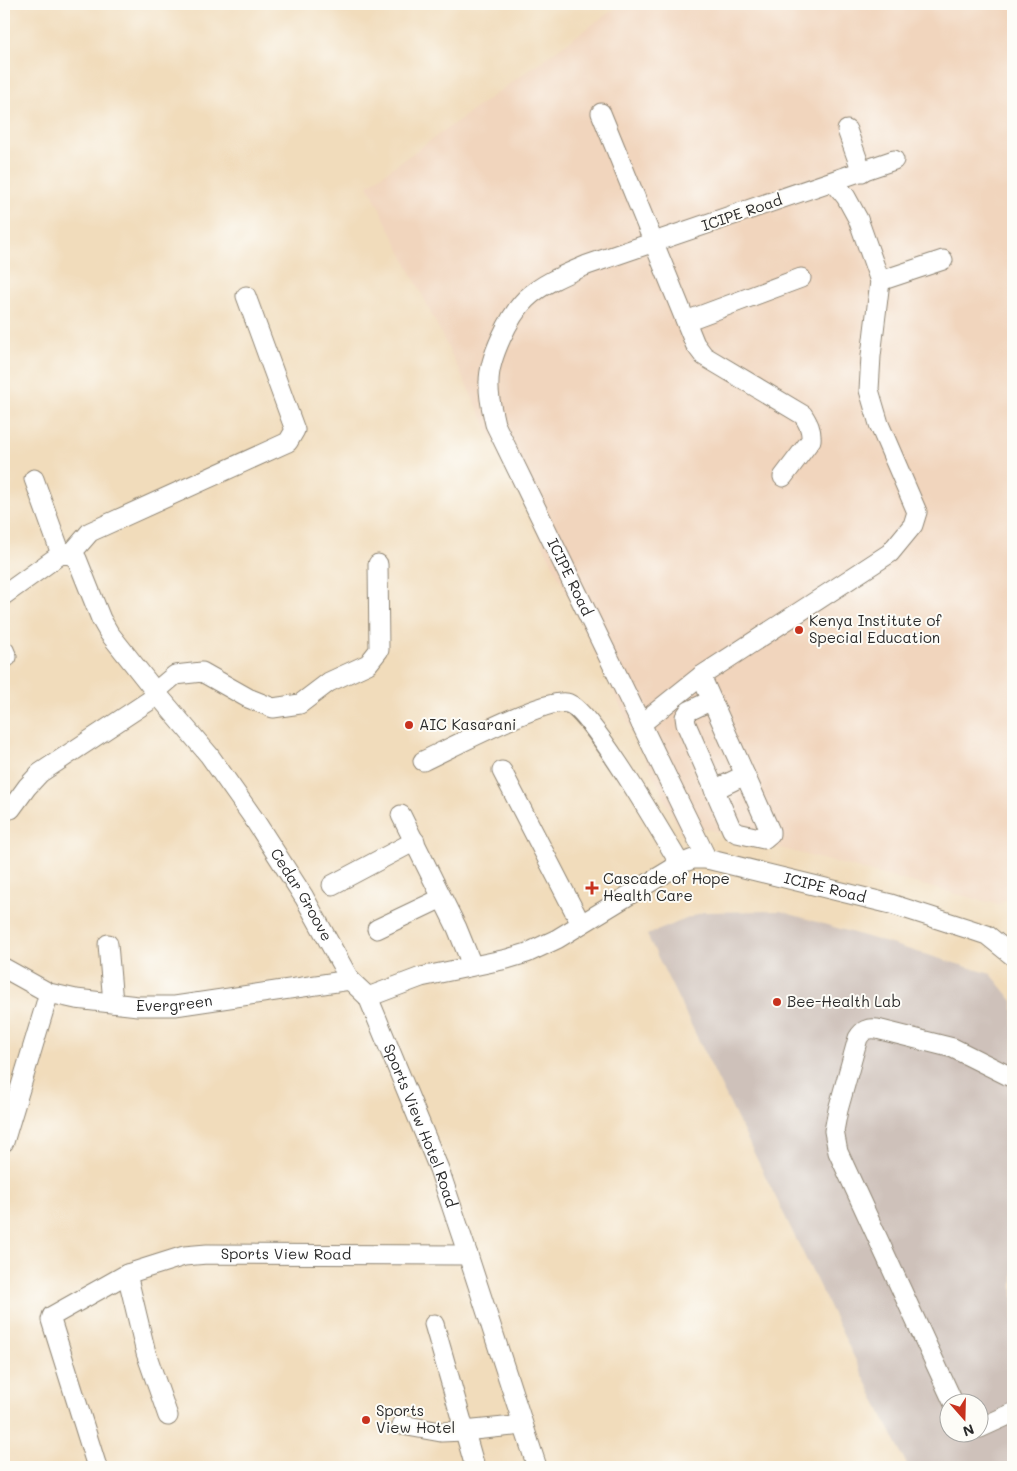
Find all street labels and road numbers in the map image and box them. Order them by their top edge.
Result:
street label: ICIPE Road [699,189,785,235]
street label: ICIPE Road [543,535,598,619]
street label: Cedar Groove [266,844,337,944]
street label: ICIPE Road [782,867,868,907]
street label: Evergreen [136,990,214,1015]
street label: Sports View Hotel Road [379,1041,462,1210]
street label: Sports View Road [221,1243,351,1264]

